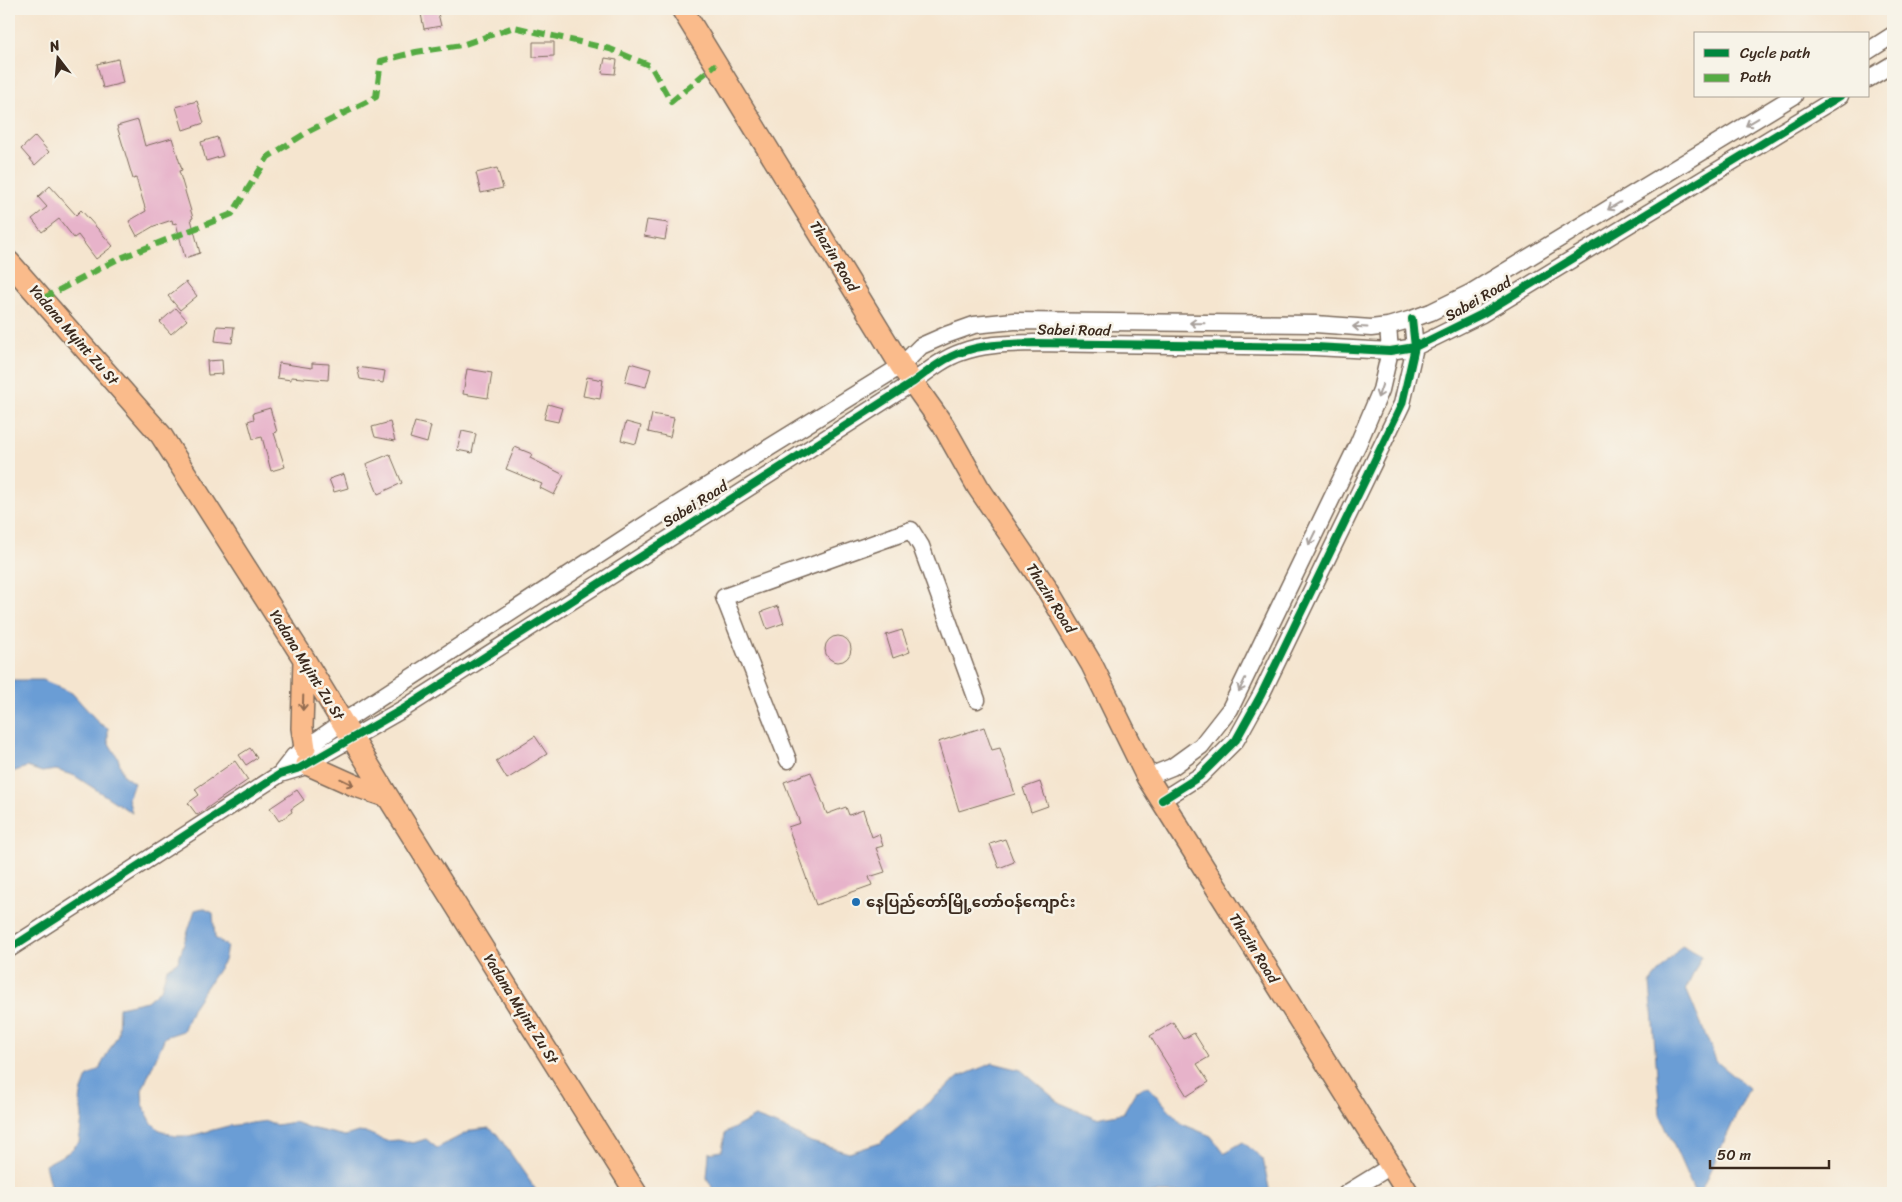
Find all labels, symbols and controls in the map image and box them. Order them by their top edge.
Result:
north arrow [32,32,82,82]
legend [1694,32,1870,98]
text: N [45,33,63,60]
text: Cycle path [1740,40,1811,66]
text: Path [1740,64,1771,90]
one-way arrow [1746,117,1760,127]
one-way arrow [1607,202,1621,212]
street label: Thazin Road [803,215,866,297]
street label: Sabei Road [1440,269,1517,329]
street label: Yadana Myint Zu St [23,279,126,392]
street label: Sabei Road [1037,316,1112,344]
one-way arrow [1189,318,1206,328]
one-way arrow [1352,322,1368,332]
one-way arrow [1374,383,1384,399]
street label: Sabei Road [657,473,734,534]
one-way arrow [1307,531,1317,546]
street label: Thazin Road [1019,558,1084,639]
street label: Yadana Myint Zu St [262,605,352,726]
one-way arrow [1237,677,1246,692]
one-way arrow [298,695,308,711]
one-way arrow [339,777,354,787]
place label: နေပြည်တော်မြို့တော်ဝန်ကျောင်း [866,889,1075,915]
marker: နေပြည်တော်မြို့တော်ဝန်ကျောင်း [850,896,862,908]
street label: Thazin Road [1222,908,1287,989]
street label: Yadana Myint Zu St [476,949,566,1070]
scale bar [1710,1137,1828,1169]
text: 50 m [1717,1142,1752,1168]

